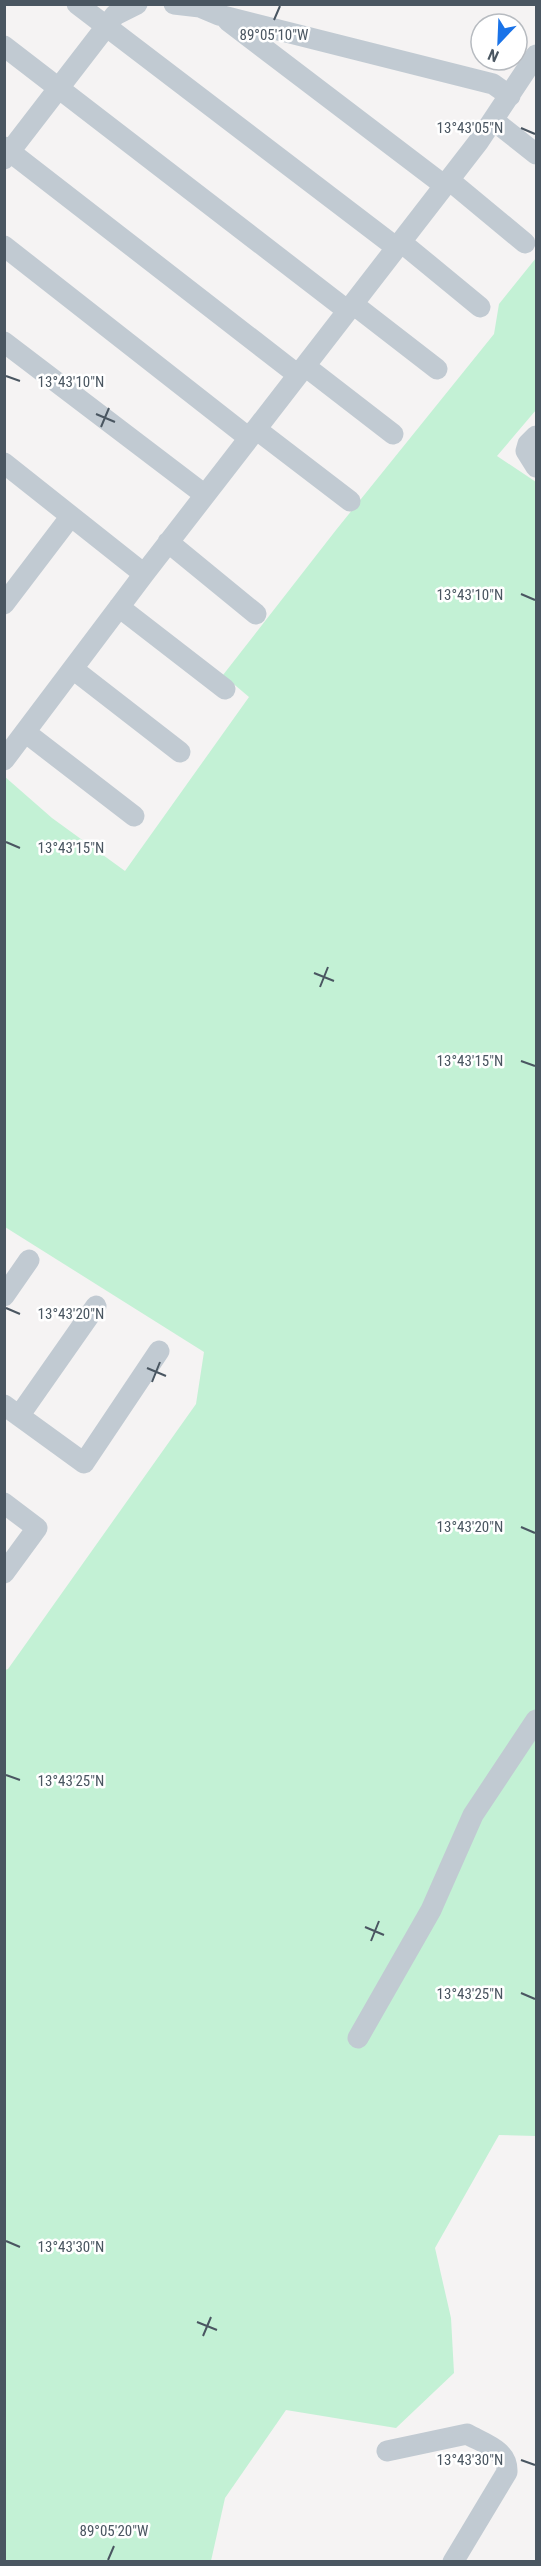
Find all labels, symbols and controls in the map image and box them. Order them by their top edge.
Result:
north arrow [469,12,529,72]
text: 89°05'10"W [240,26,309,44]
text: N [485,45,502,66]
text: 13°43'05"N [437,119,503,137]
text: 13°43'10"N [38,373,104,391]
text: 13°43'10"N [437,586,503,604]
text: 13°43'15"N [38,839,104,857]
text: 13°43'15"N [437,1052,503,1070]
text: 13°43'20"N [38,1305,104,1323]
text: 13°43'20"N [437,1518,503,1536]
text: 13°43'25"N [38,1772,104,1790]
text: 13°43'25"N [437,1985,503,2003]
text: 13°43'30"N [38,2238,104,2256]
text: 13°43'30"N [437,2451,503,2469]
text: 89°05'20"W [80,2522,149,2540]

